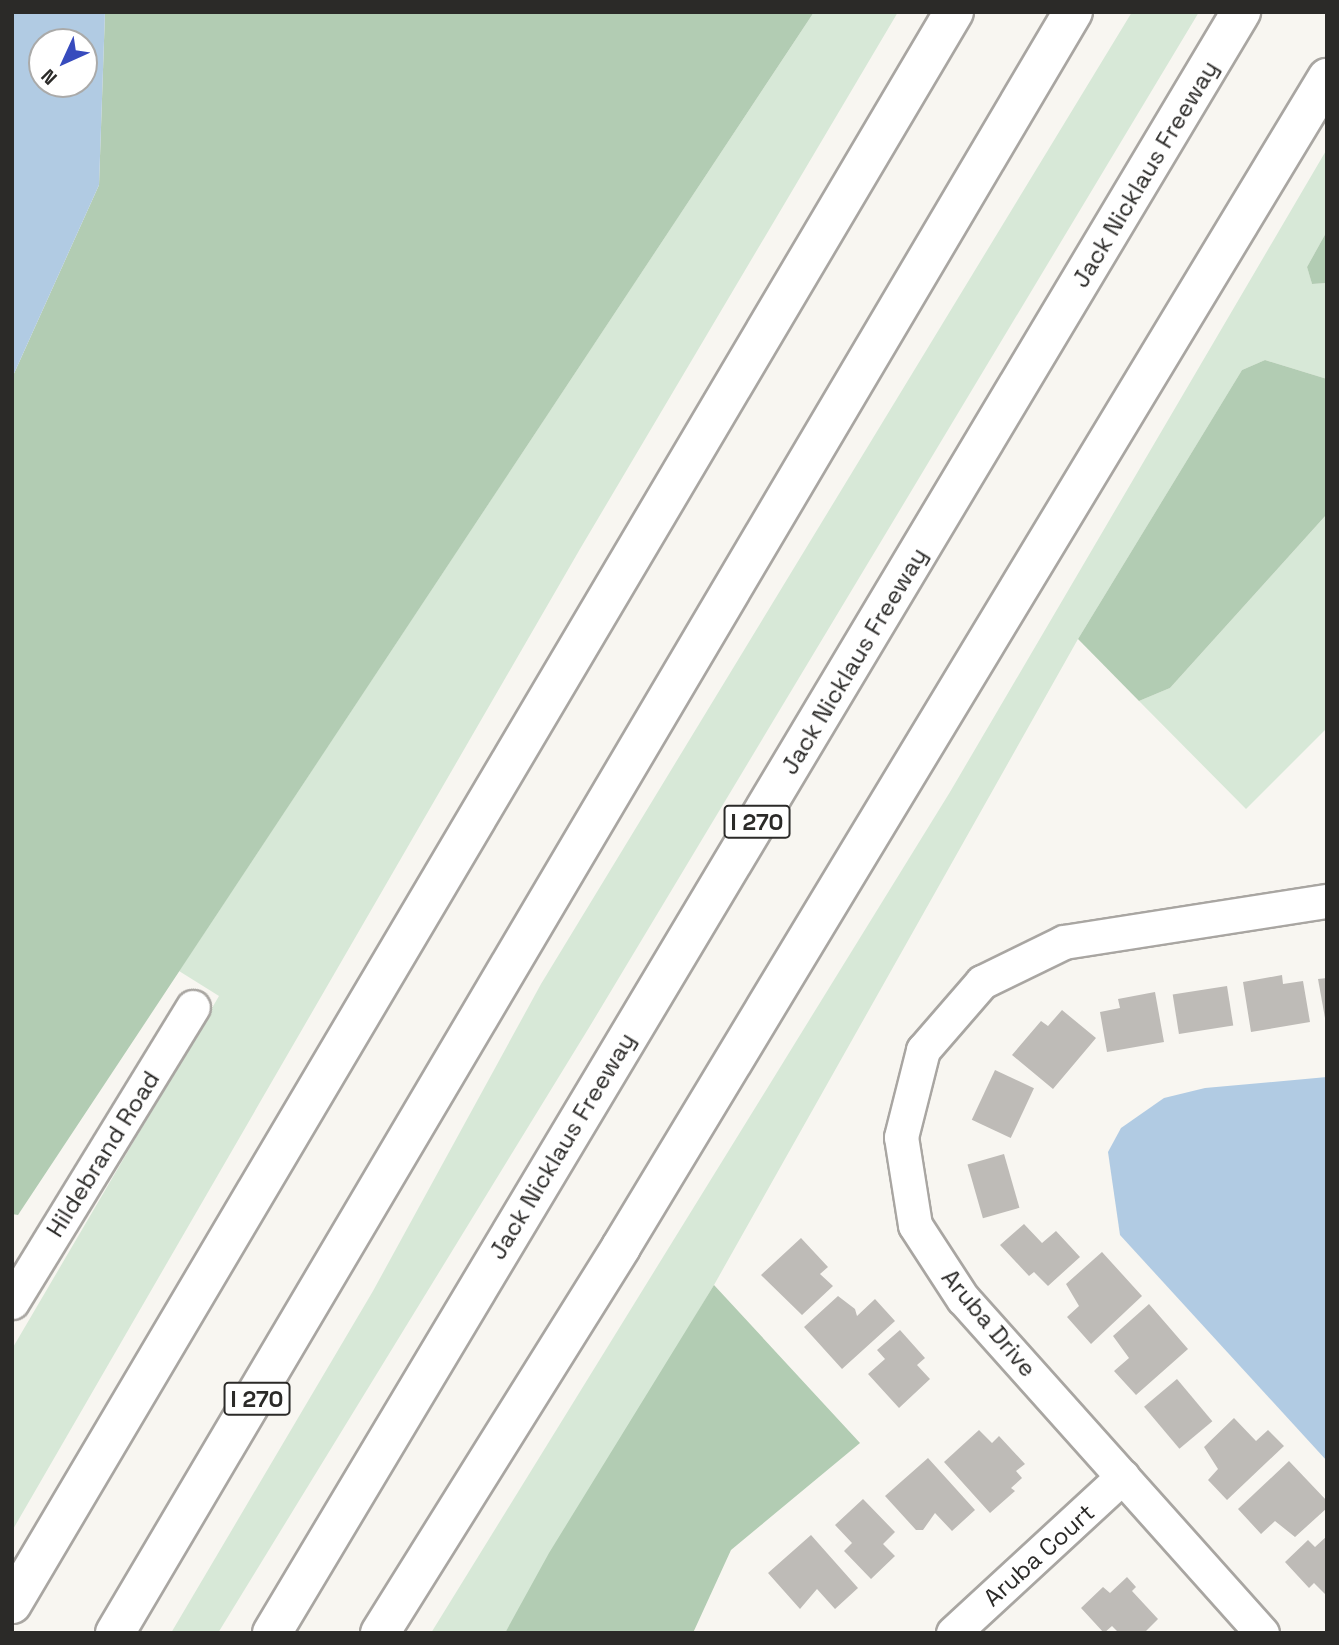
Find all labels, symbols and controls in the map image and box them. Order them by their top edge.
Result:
north arrow [28,28,98,98]
street label: Jack Nicklaus Freeway [1066,55,1224,293]
text: N [36,63,63,90]
street label: Jack Nicklaus Freeway [775,542,933,780]
road number: I 270 [722,802,792,842]
street label: Jack Nicklaus Freeway [483,1027,641,1265]
street label: Hildebrand Road [40,1066,166,1242]
street label: Aruba Drive [936,1263,1042,1383]
road number: I 270 [222,1380,292,1418]
street label: Aruba Court [978,1498,1100,1612]

